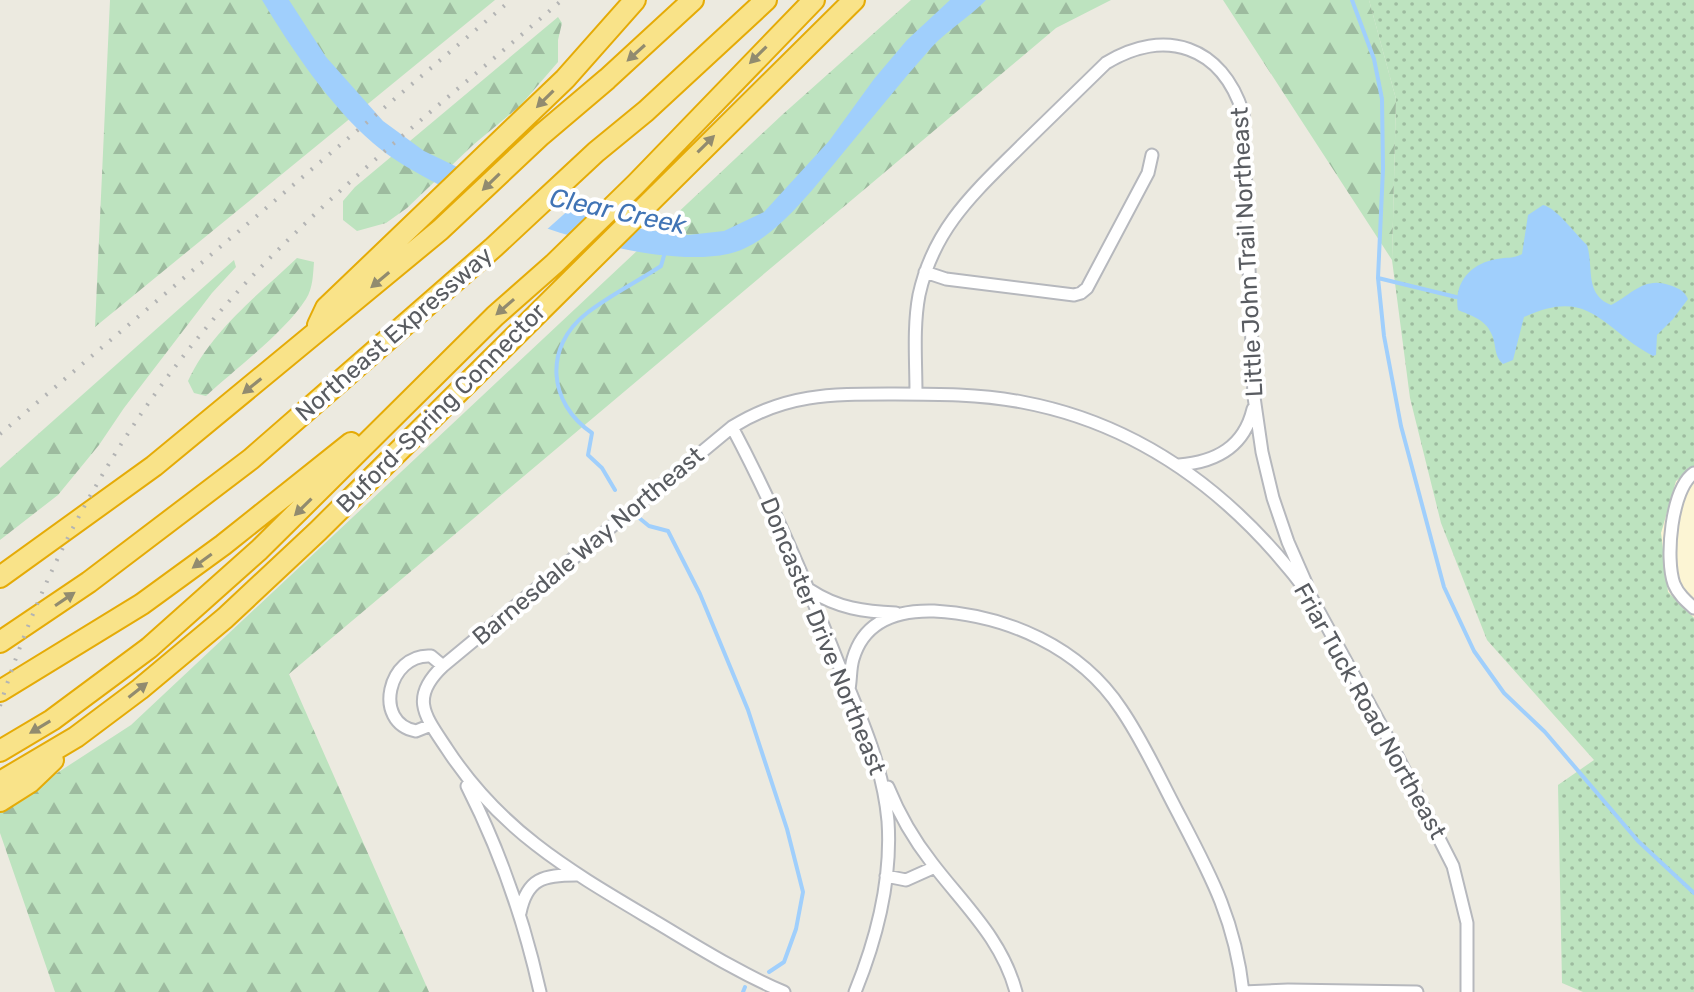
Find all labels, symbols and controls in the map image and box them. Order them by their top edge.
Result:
one-way arrow [626,43,645,61]
one-way arrow [750,45,768,64]
one-way arrow [536,89,555,108]
street label: Little John Trail Northeast [1225,106,1269,398]
one-way arrow [696,135,715,154]
one-way arrow [481,173,500,191]
water label: Clear Creek [547,182,690,241]
street label: Northeast Expressway [290,241,498,427]
one-way arrow [371,271,391,288]
street label: Buford-Spring Connector [331,298,551,518]
one-way arrow [495,298,515,315]
one-way arrow [242,377,262,394]
street label: Barnesdale Way Northeast [467,441,709,651]
street label: Doncaster Drive Northeast [755,493,891,779]
one-way arrow [294,497,313,515]
one-way arrow [191,552,212,568]
street label: Friar Tuck Road Northeast [1288,578,1452,844]
one-way arrow [54,591,75,606]
one-way arrow [128,683,148,699]
one-way arrow [29,719,51,733]

